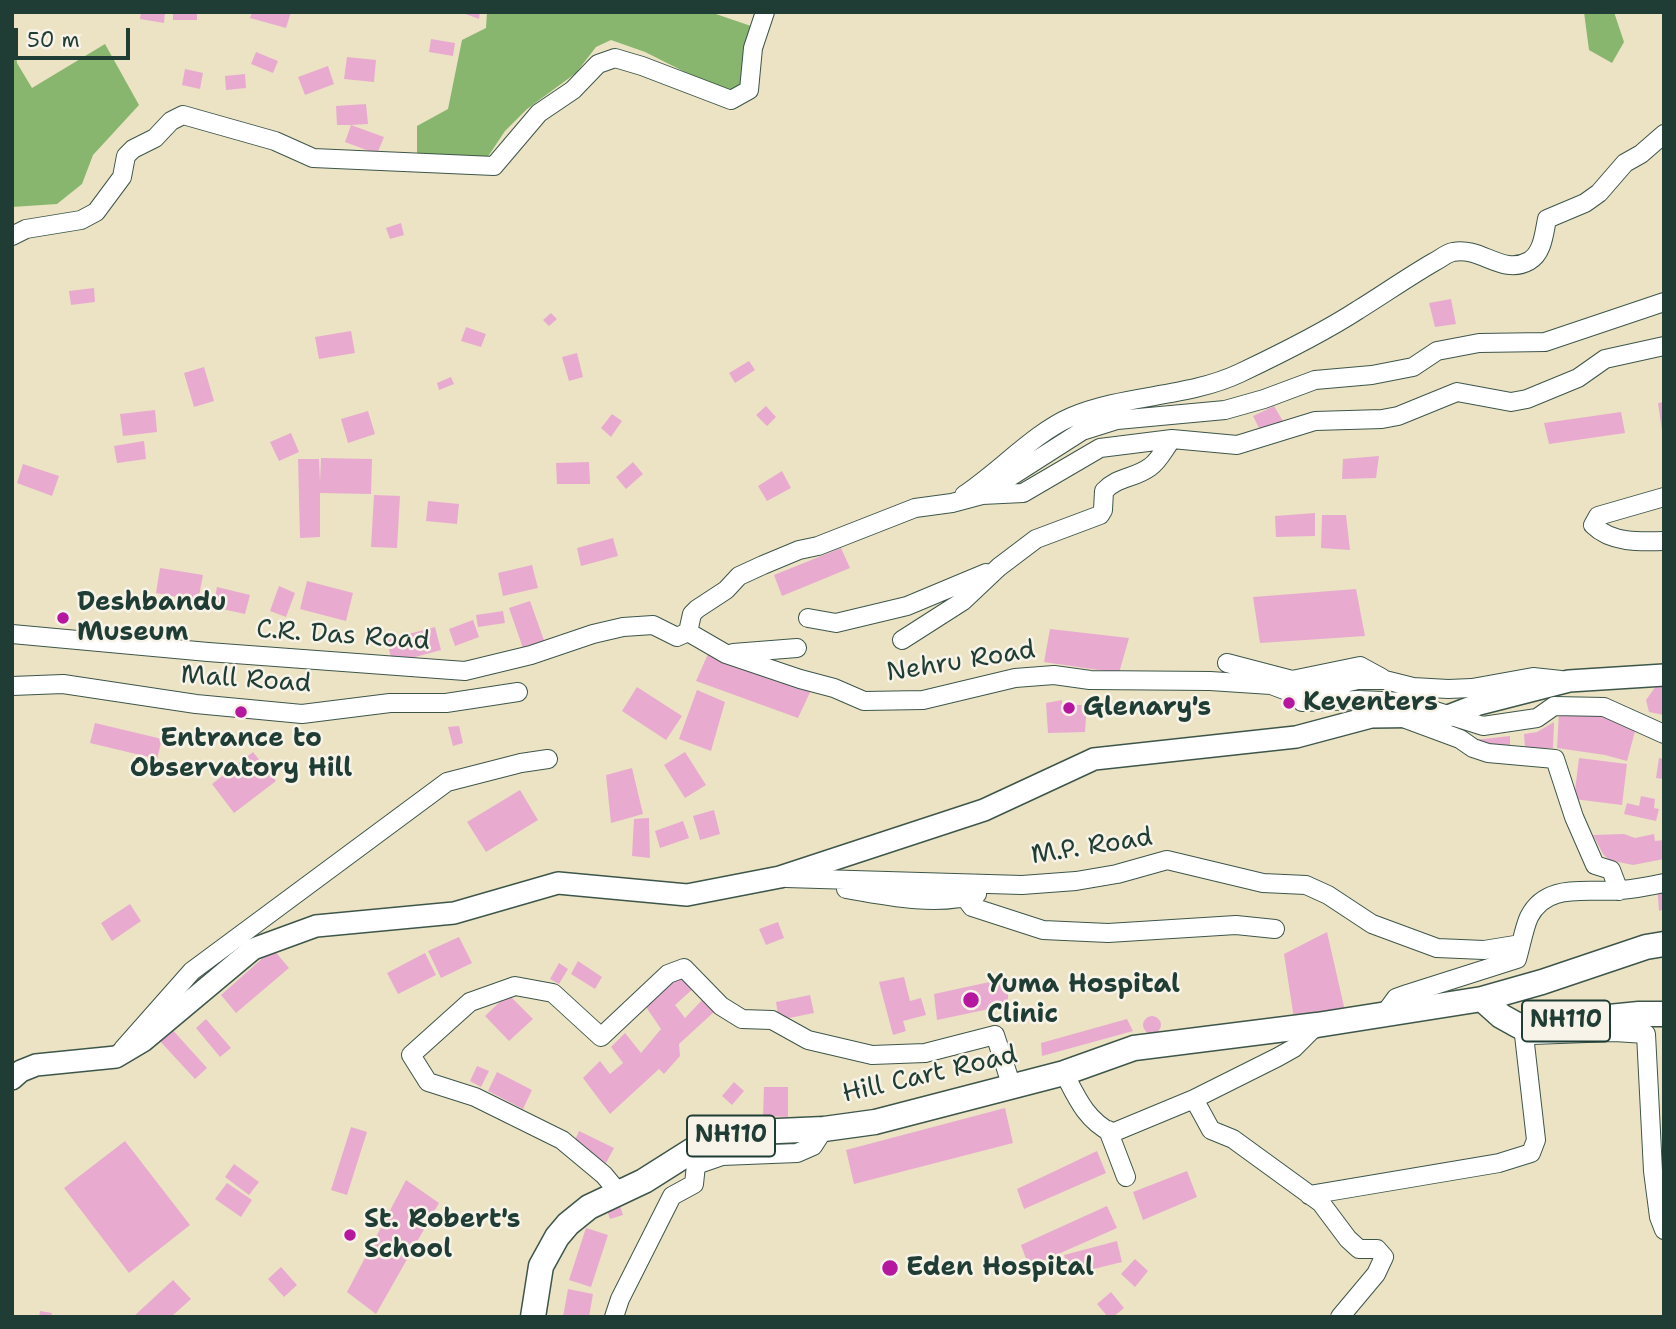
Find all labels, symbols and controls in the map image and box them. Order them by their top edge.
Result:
scale bar [18,14,133,58]
text: 50 m [27,26,80,54]
place label: Deshbandu Museum [77,587,226,648]
marker: Deshbandu Museum [55,610,71,626]
street label: C.R. Das Road [255,614,431,658]
street label: Nehru Road [884,635,1038,689]
street label: Mall Road [180,660,312,700]
place label: Keventers [1303,687,1438,719]
place label: Glenary's [1083,692,1211,724]
marker: Keventers [1281,695,1297,711]
marker: Glenary's [1061,700,1077,716]
marker: Entrance to Observatory Hill [233,704,249,720]
place label: Entrance to Observatory Hill [130,723,352,784]
street label: M.P. Road [1029,822,1155,872]
place label: Yuma Hospital Clinic [987,969,1180,1030]
marker: Yuma Hospital Clinic [961,990,981,1010]
road number: NH110 [1522,1001,1610,1042]
street label: Hill Cart Road [839,1040,1021,1110]
road number: NH110 [687,1116,775,1156]
place label: St. Robert's School [364,1204,521,1266]
marker: St. Robert's School [342,1227,358,1243]
place label: Eden Hospital [906,1252,1094,1284]
marker: Eden Hospital [880,1258,900,1278]

